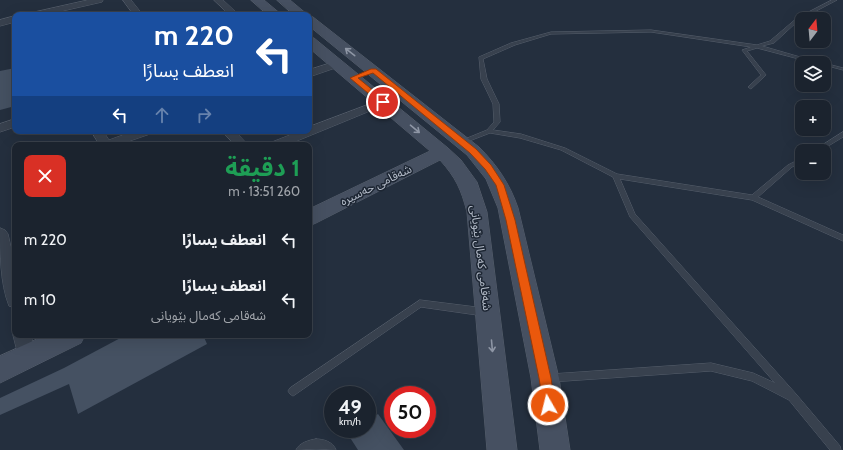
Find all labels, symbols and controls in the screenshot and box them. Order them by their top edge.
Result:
north arrow [795,12,831,48]
map controls [795,12,831,180]
text: 220 m [154,18,234,52]
icon: left [248,28,300,80]
one-way arrow [344,47,355,56]
button: layers [795,56,831,92]
text: انعطف يسارًا [143,60,234,82]
pin [366,85,400,119]
icon: arrive [372,91,394,113]
button: + [795,100,831,136]
icon: left [109,104,131,126]
icon: ahead [151,104,173,126]
icon: right [193,104,215,126]
one-way arrow [409,124,420,133]
button: − [795,144,831,180]
text: 1 دقيقة [225,153,300,182]
button: close [24,155,66,197]
street label: شەقامی حەسیرە [338,161,414,208]
text: 260 m · 13:51 [228,183,300,199]
street label: شەقامی کەمال بێویانی [468,204,495,311]
icon: left [278,229,300,251]
text: 220 m [24,231,67,249]
text: انعطف يسارًا [182,231,266,249]
text: انعطف يسارًا [182,277,266,295]
icon: left [278,289,300,311]
text: 10 m [24,291,56,309]
text: شەقامی کەمال بێویانی [151,307,266,323]
one-way arrow [488,339,495,352]
position arrow [527,384,569,426]
speed limit sign: 50 [384,386,436,438]
text: 49 [338,395,362,419]
text: km/h [339,415,361,428]

